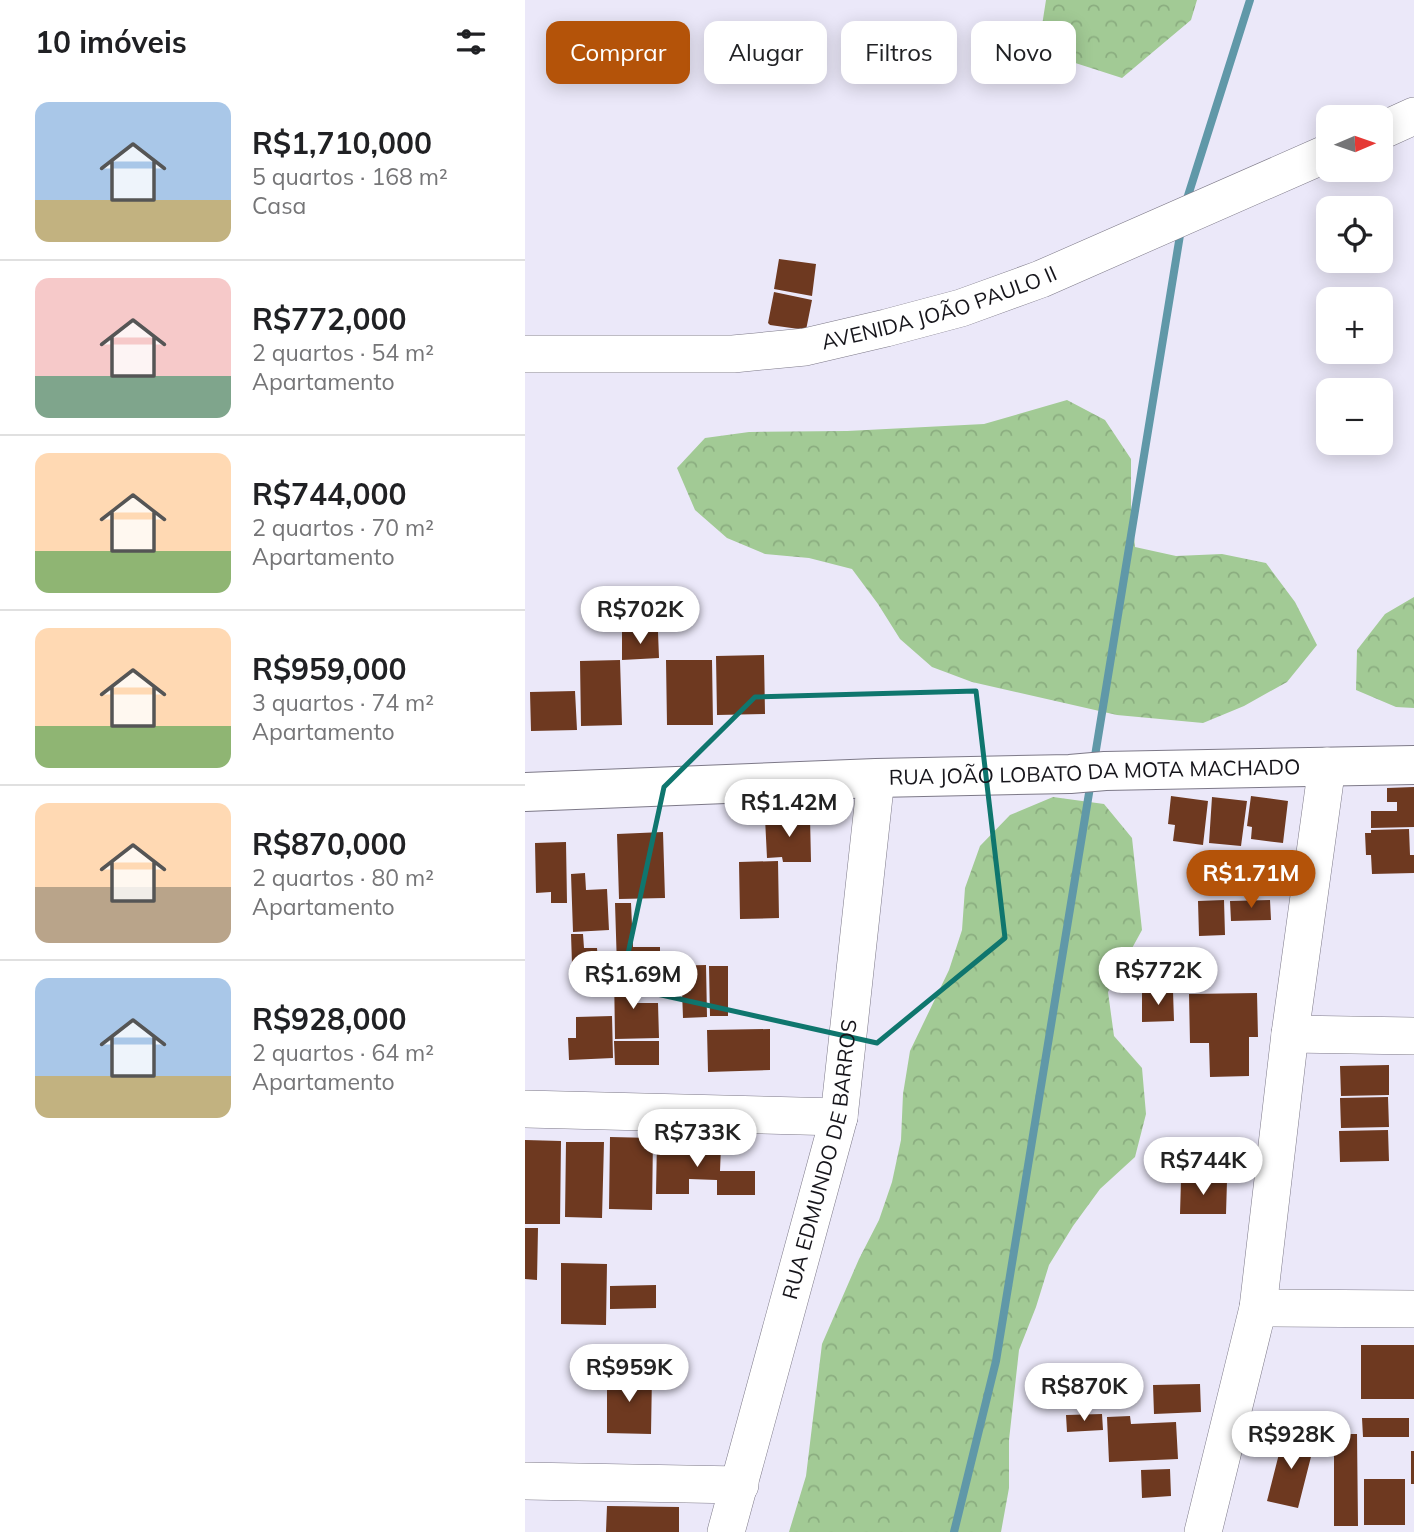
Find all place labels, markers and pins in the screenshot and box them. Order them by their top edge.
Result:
pin: R$702K [583,586,697,646]
pin: R$1.42M [724,780,854,839]
pin: R$1.71M [1186,850,1316,910]
pin: R$772K [1101,948,1215,1007]
pin: R$1.69M [568,951,698,1011]
pin: R$733K [640,1110,754,1169]
pin: R$744K [1146,1138,1260,1197]
pin: R$959K [572,1344,686,1404]
pin: R$870K [1027,1364,1141,1423]
pin: R$928K [1234,1412,1348,1471]

